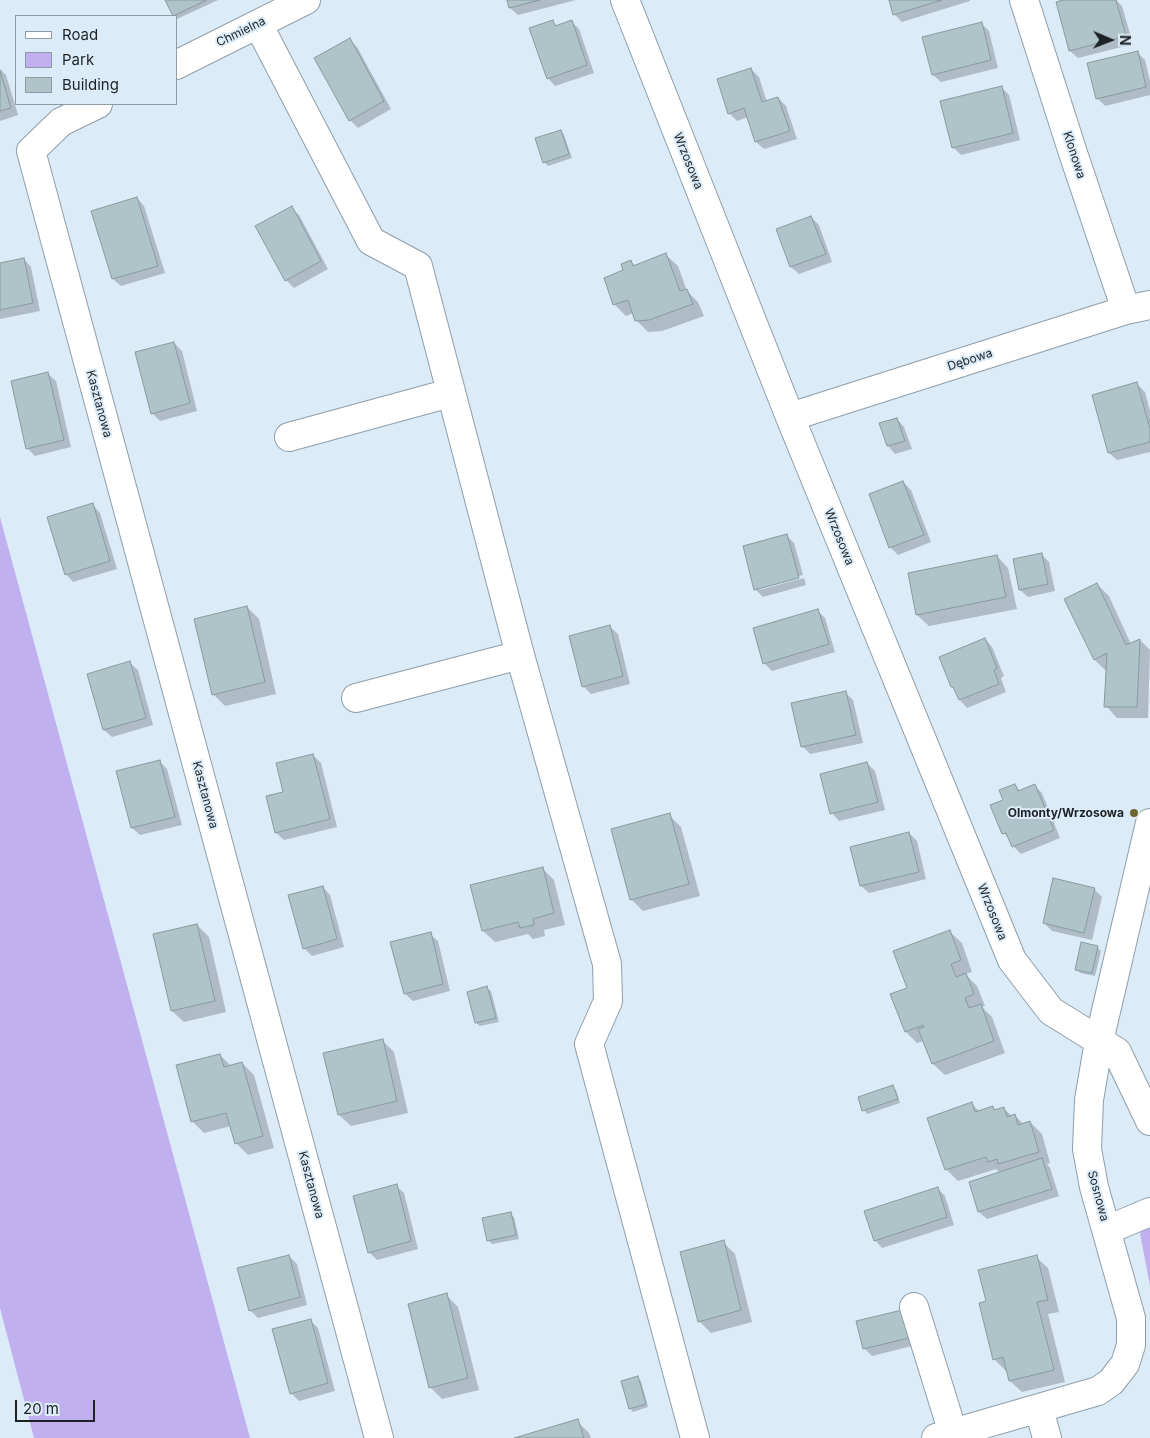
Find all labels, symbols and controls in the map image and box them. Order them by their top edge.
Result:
street label: Chmielna [214,14,268,50]
legend [15,15,178,105]
north arrow [1085,15,1135,65]
text: Road [62,25,98,44]
text: N [1117,35,1134,46]
text: Park [62,50,94,69]
text: Building [62,75,119,94]
street label: Klonowa [1060,130,1088,180]
street label: Wrzosowa [670,131,706,191]
street label: Dębowa [946,346,994,374]
street label: Kasztanowa [83,369,115,439]
street label: Wrzosowa [821,507,857,567]
street label: Kasztanowa [189,760,221,830]
place label: Olmonty/Wrzosowa [1008,806,1124,820]
marker: Olmonty/Wrzosowa [1128,807,1140,819]
street label: Wrzosowa [974,882,1010,942]
street label: Kasztanowa [295,1150,327,1220]
street label: Sosnowa [1084,1169,1112,1223]
scale bar [18,1390,98,1422]
text: 20 m [23,1399,59,1418]

